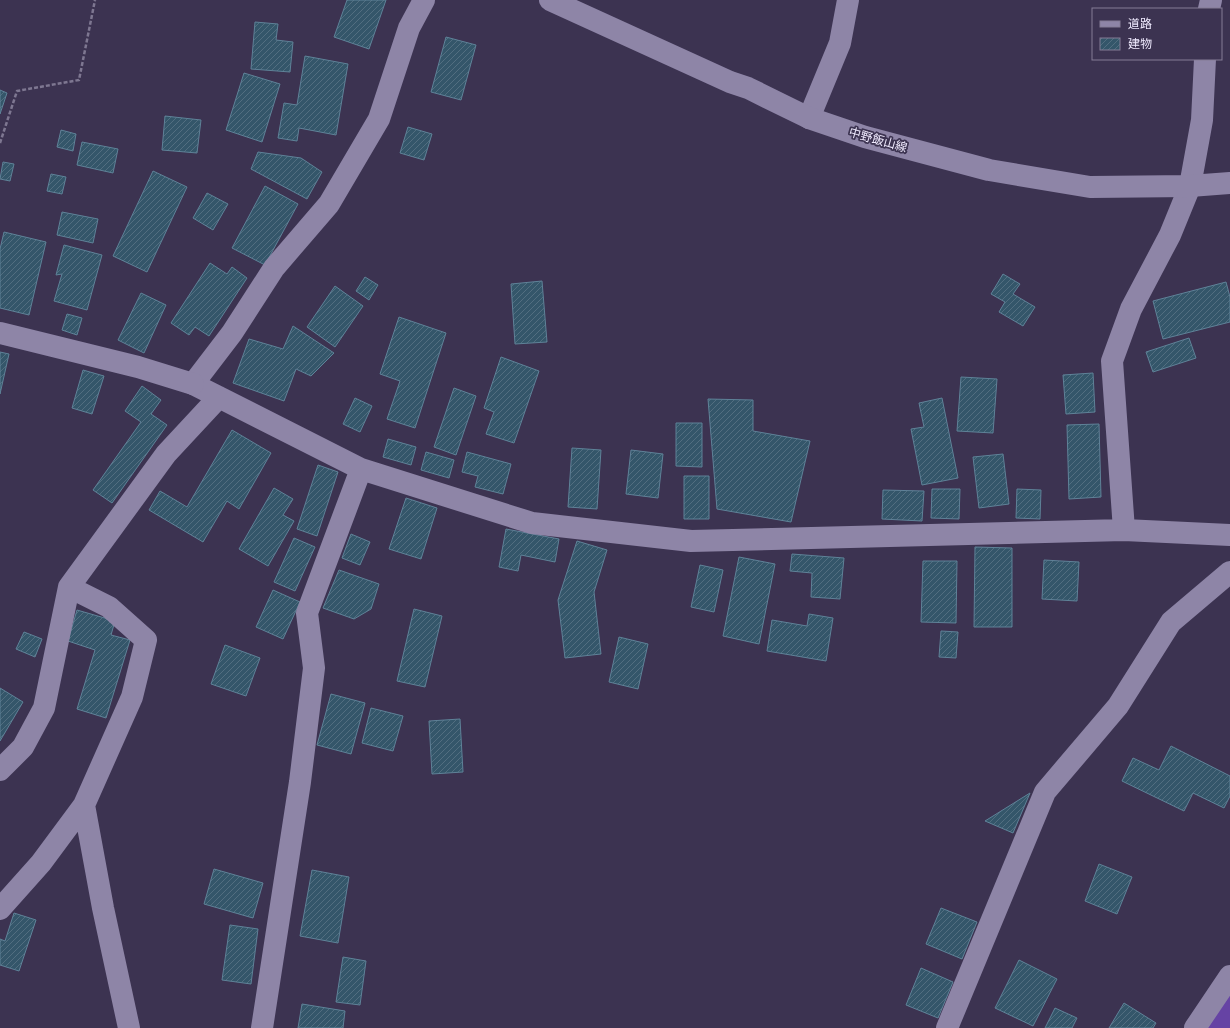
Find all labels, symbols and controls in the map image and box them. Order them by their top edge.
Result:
legend [1092,8,1222,60]
text: 道路 [1128,16,1152,31]
text: 建物 [1128,36,1152,51]
street label: 中野飯山線 [847,124,909,155]

